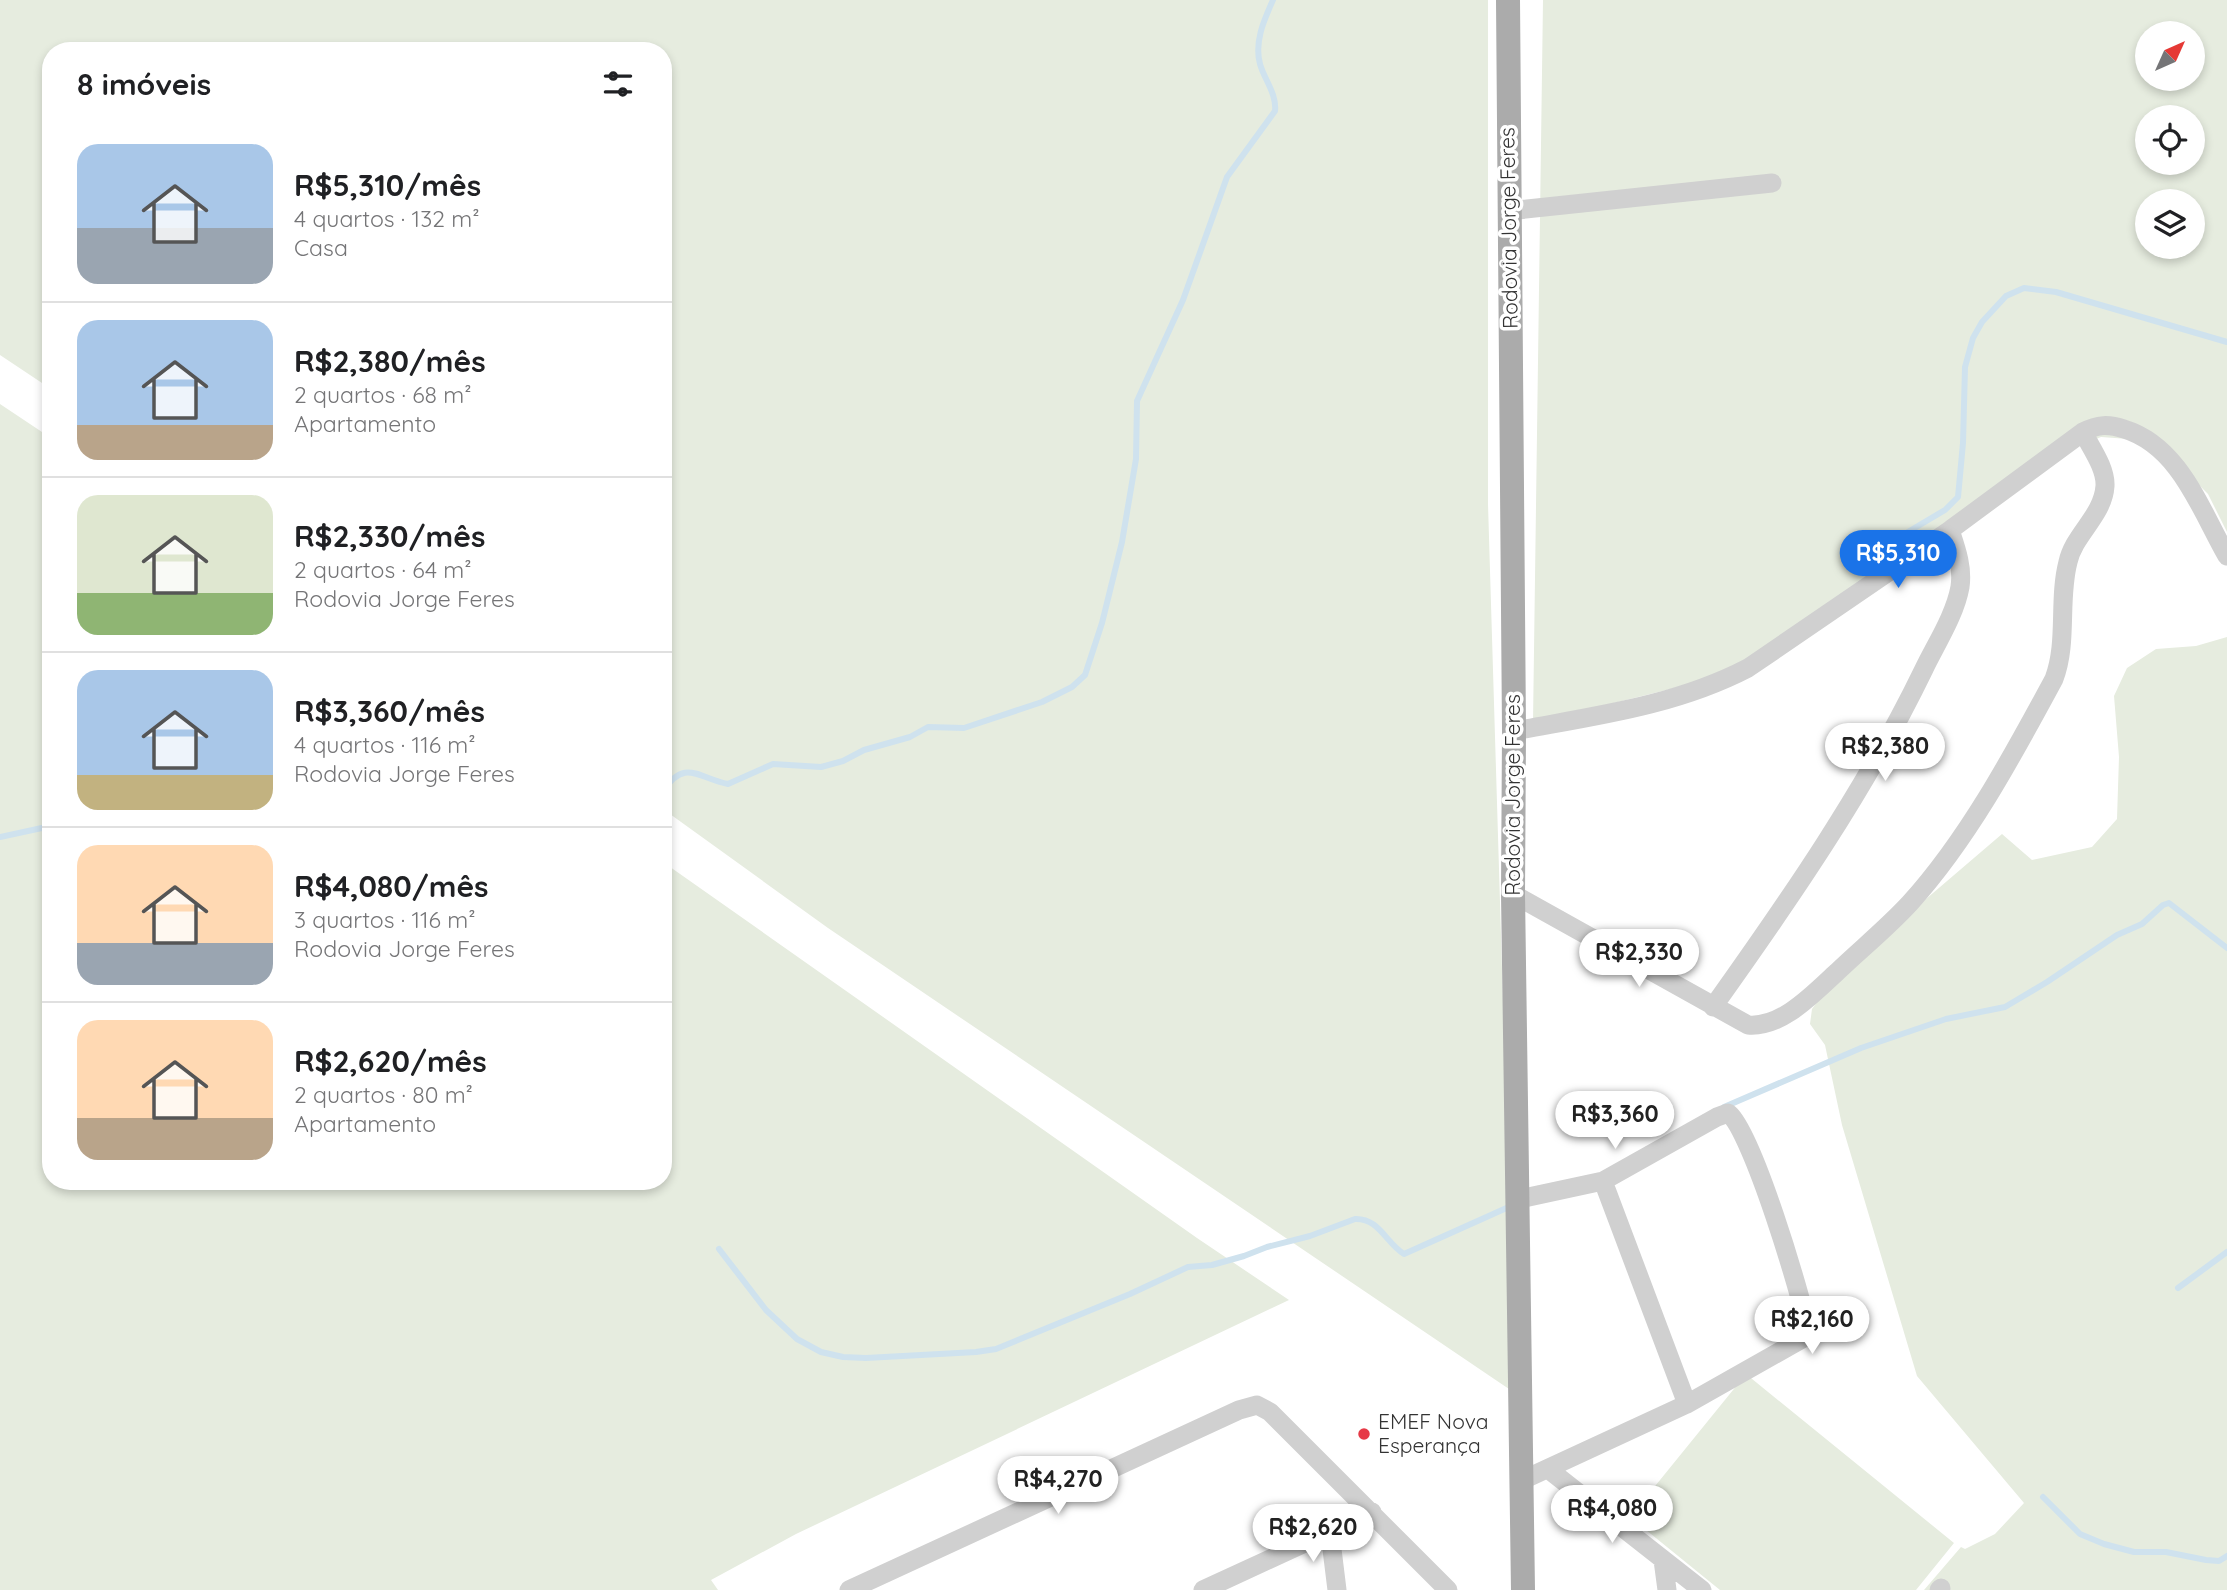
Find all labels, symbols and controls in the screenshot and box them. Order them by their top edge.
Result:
north arrow [2135,21,2205,91]
map controls [2135,21,2205,259]
text: 8 imóveis [77,65,211,103]
icon: filters [599,65,637,103]
button: locate [2135,105,2205,175]
street label: Rodovia Jorge Feres [1493,127,1523,329]
text: R$5,310/mês [294,166,481,204]
icon: home [133,172,217,256]
button: layers [2135,189,2205,259]
text: 4 quartos · 132 m² [294,204,479,233]
text: Casa [294,233,348,262]
text: R$2,380/mês [294,342,486,380]
icon: home [133,348,217,432]
text: 2 quartos · 68 m² [294,380,472,409]
text: Apartamento [294,409,436,438]
text: R$2,330/mês [294,517,485,555]
icon: home [133,523,217,607]
pin: R$5,310 [1833,530,1963,590]
text: R$5,310 [1856,538,1940,567]
text: 2 quartos · 64 m² [294,555,472,584]
text: Rodovia Jorge Feres [294,584,515,613]
text: R$3,360/mês [294,692,485,730]
street label: Rodovia Jorge Feres [1499,694,1525,896]
icon: home [133,698,217,782]
pin: R$2,380 [1820,724,1950,783]
text: 4 quartos · 116 m² [294,730,476,759]
text: R$2,380 [1841,731,1929,760]
text: Rodovia Jorge Feres [294,759,515,788]
text: R$4,080/mês [294,867,489,905]
icon: home [133,873,217,957]
text: 3 quartos · 116 m² [294,905,476,934]
pin: R$2,330 [1574,930,1704,989]
text: Rodovia Jorge Feres [294,934,515,963]
text: R$2,330 [1595,937,1683,966]
text: R$2,620/mês [294,1042,487,1080]
icon: home [133,1048,217,1132]
text: 2 quartos · 80 m² [294,1080,473,1109]
pin: R$3,360 [1550,1092,1680,1151]
text: R$3,360 [1571,1099,1659,1128]
text: Apartamento [294,1109,436,1138]
pin: R$2,160 [1747,1296,1877,1356]
text: R$2,160 [1770,1304,1854,1333]
place label: EMEF Nova Esperança [1378,1408,1489,1458]
marker: EMEF Nova Esperança [1356,1426,1372,1442]
pin: R$4,270 [993,1456,1123,1516]
text: R$4,270 [1013,1464,1103,1493]
pin: R$4,080 [1547,1486,1677,1545]
text: R$4,080 [1567,1493,1657,1522]
pin: R$2,620 [1248,1504,1378,1564]
text: R$2,620 [1269,1512,1357,1541]

